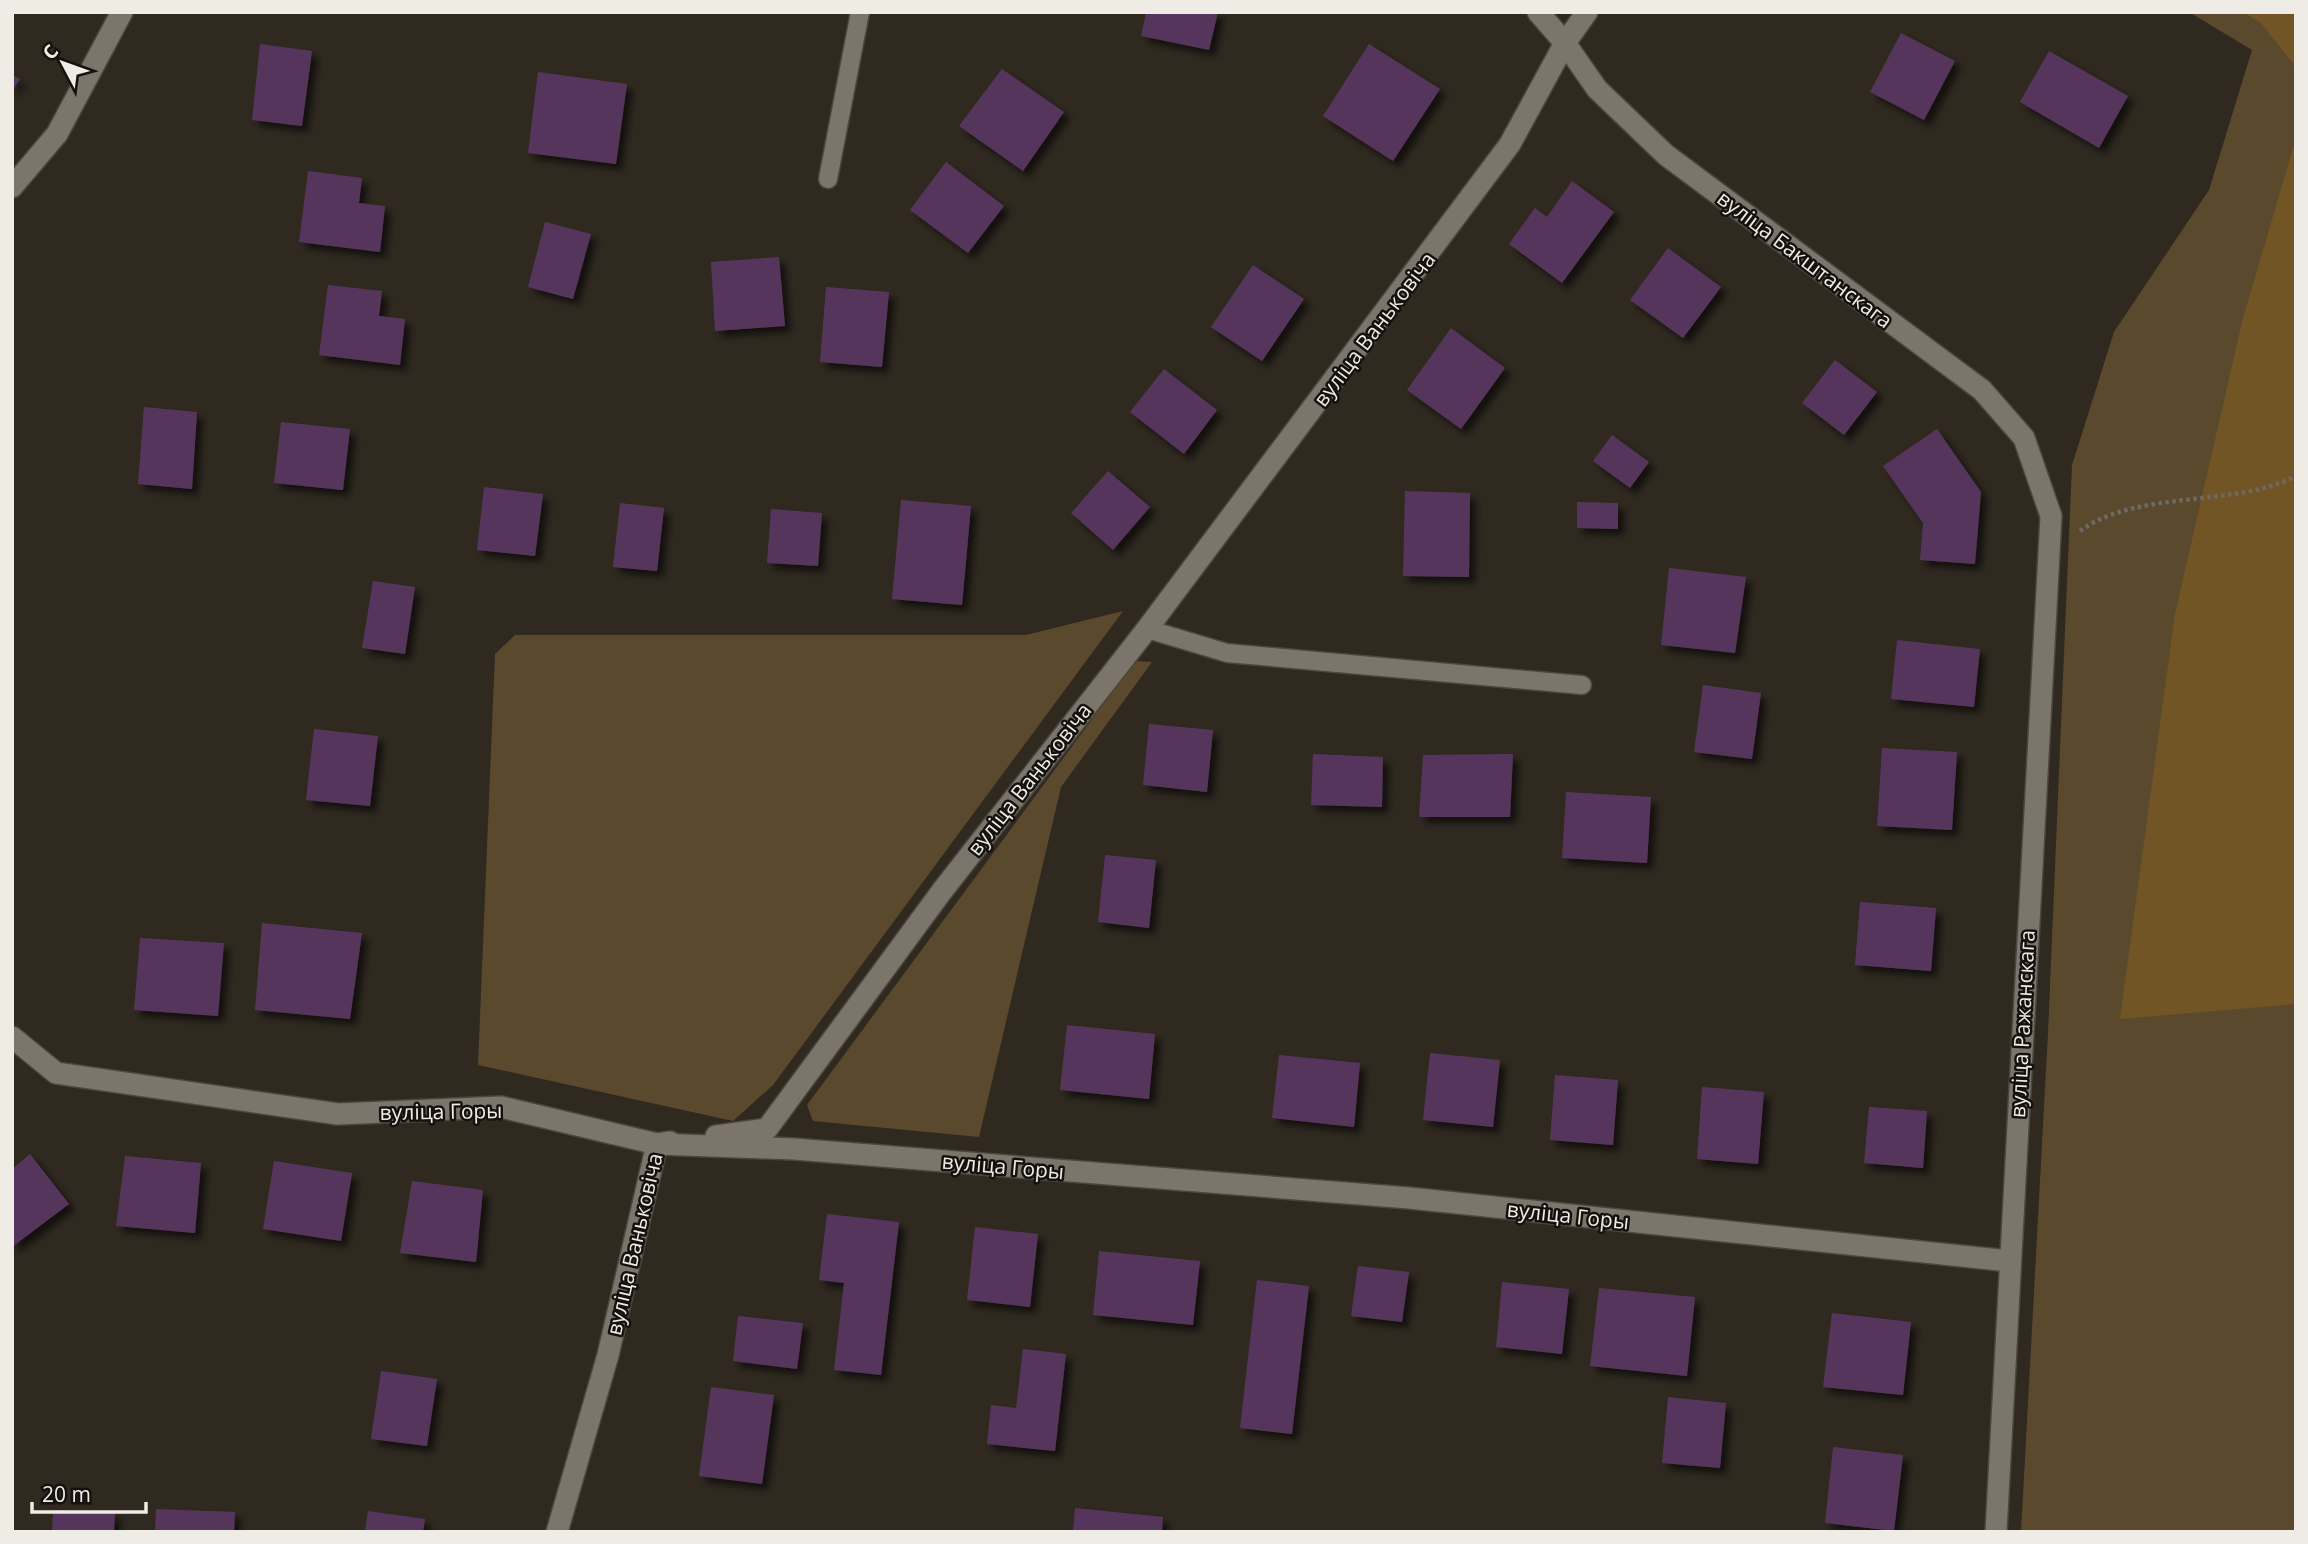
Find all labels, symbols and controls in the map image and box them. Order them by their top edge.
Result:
north arrow [28,28,98,98]
text: С [36,39,64,65]
street label: вуліца Бакштанскага [1712,184,1898,334]
street label: вуліца Ваньковіча [1307,246,1441,412]
street label: вуліца Ваньковіча [961,697,1097,861]
street label: вуліца Ражанскага [2003,929,2041,1119]
street label: вуліца Горы [379,1096,503,1126]
street label: вуліца Горы [941,1147,1065,1185]
street label: вуліца Ваньковіча [599,1150,669,1338]
street label: вуліца Горы [1506,1195,1630,1235]
scale bar [32,1470,145,1514]
text: 20 m [42,1480,91,1508]

